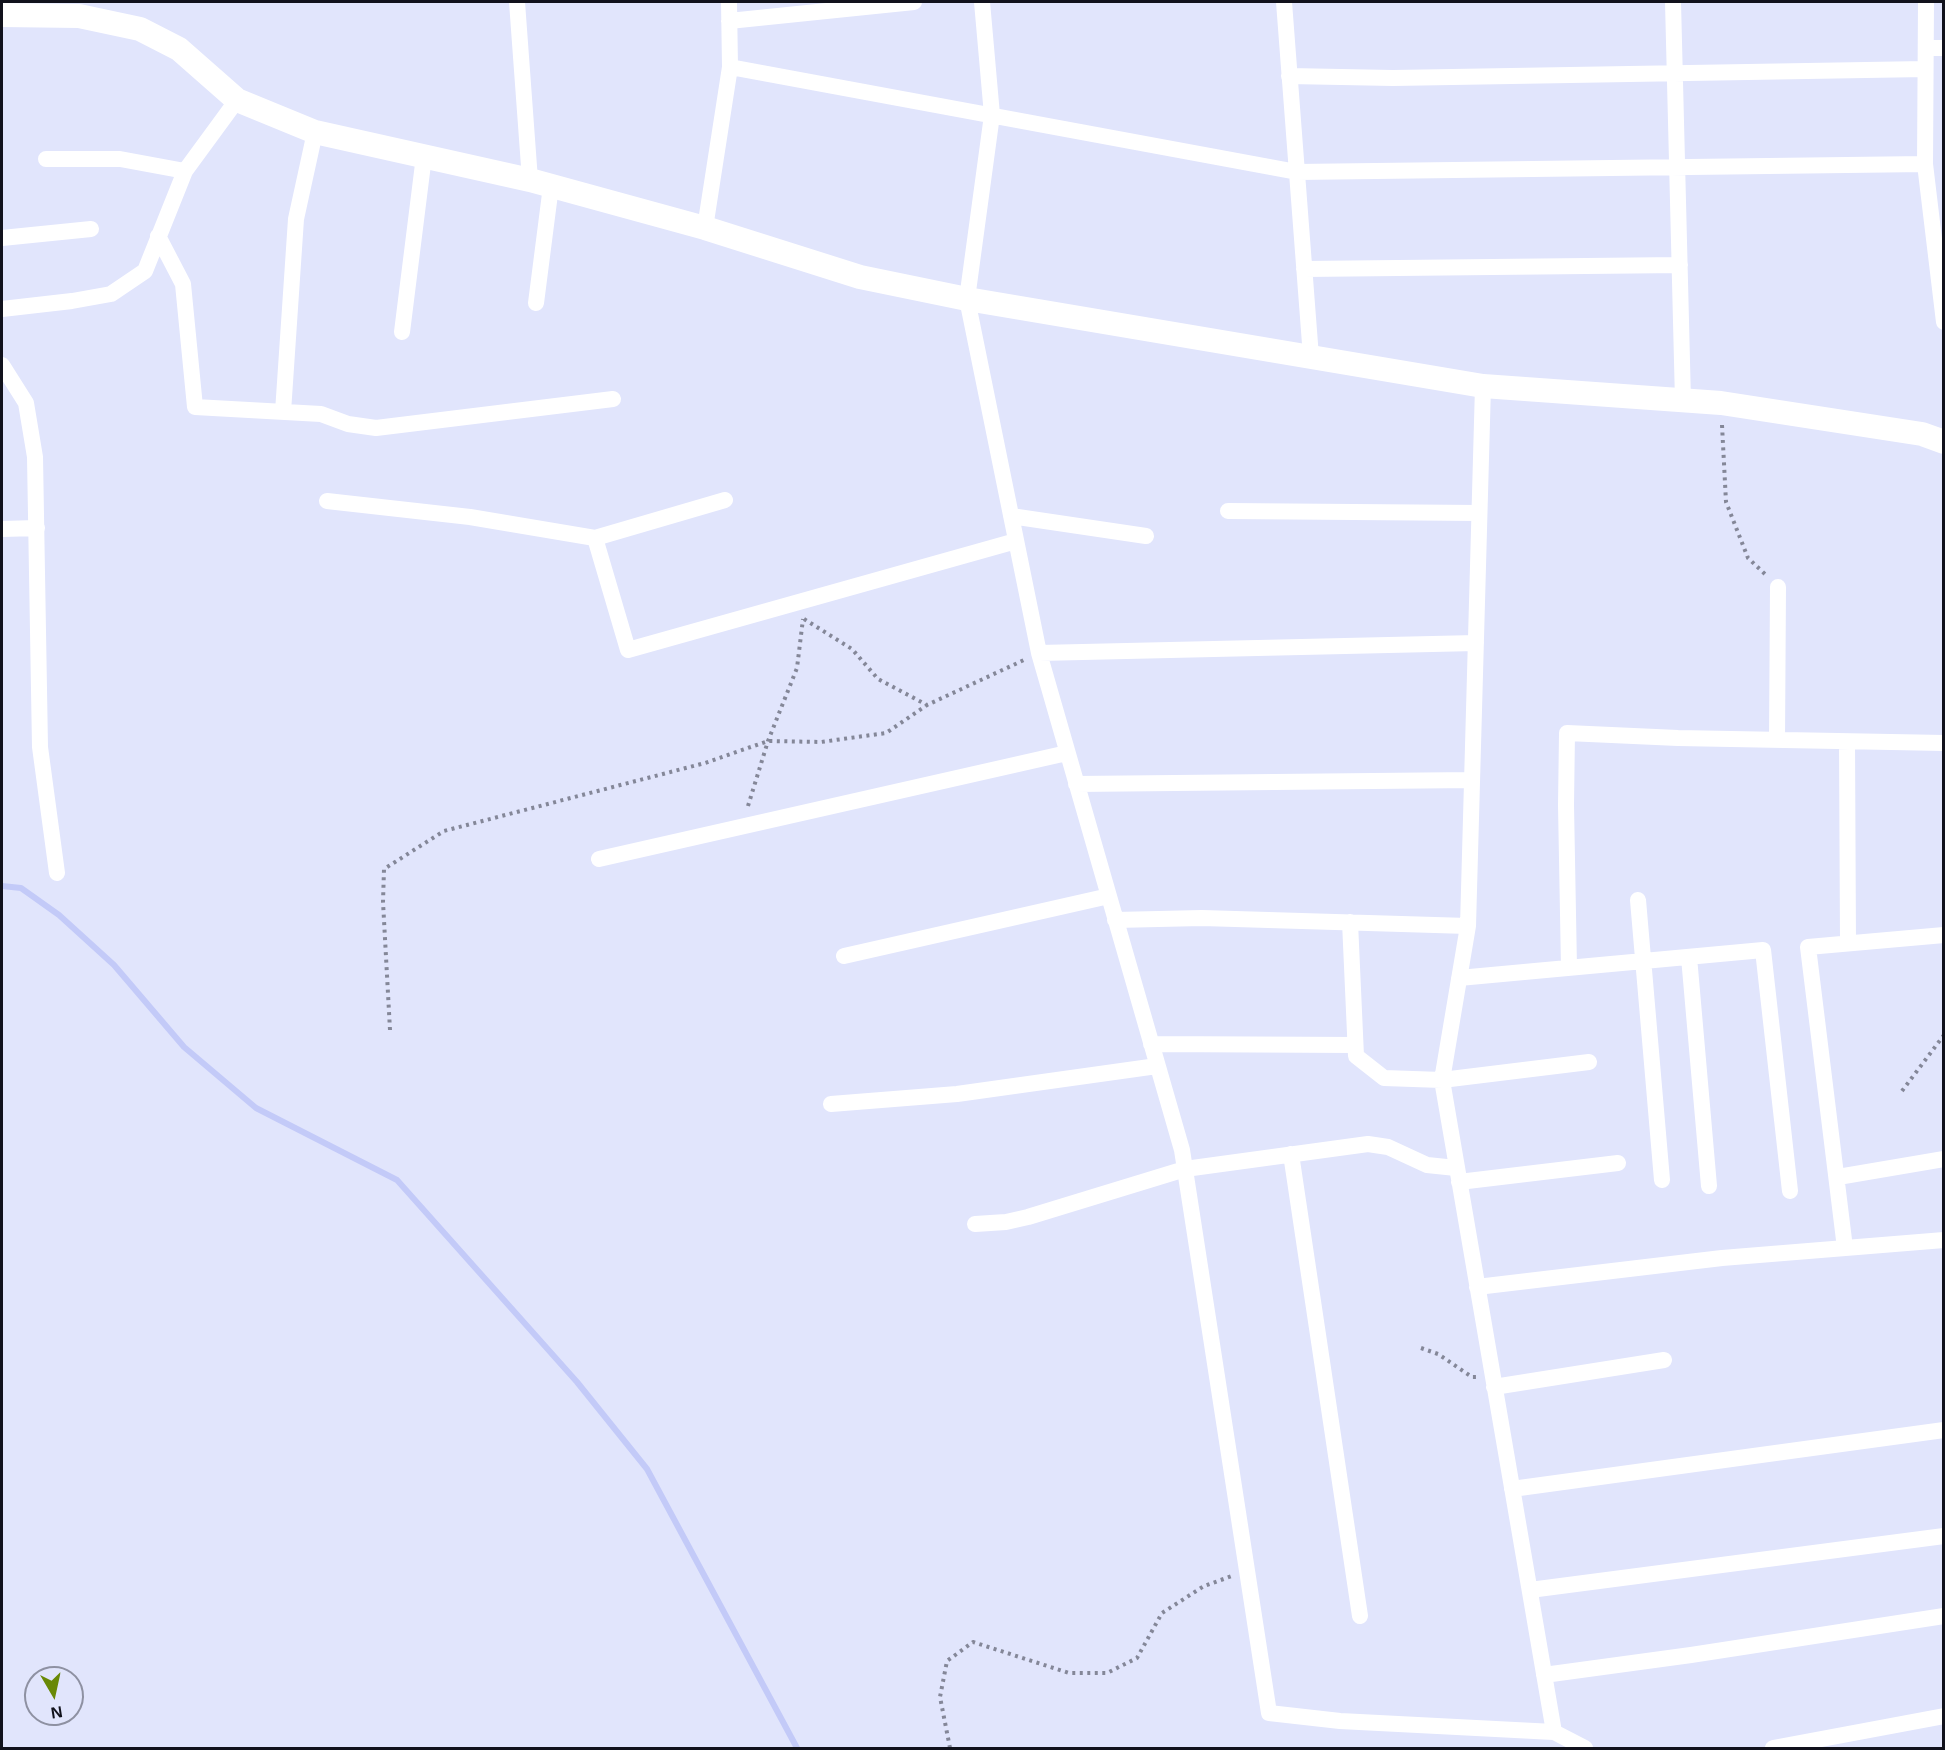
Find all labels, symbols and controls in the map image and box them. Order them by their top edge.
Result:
north arrow [24,1666,84,1726]
text: N [50,1703,64,1722]

